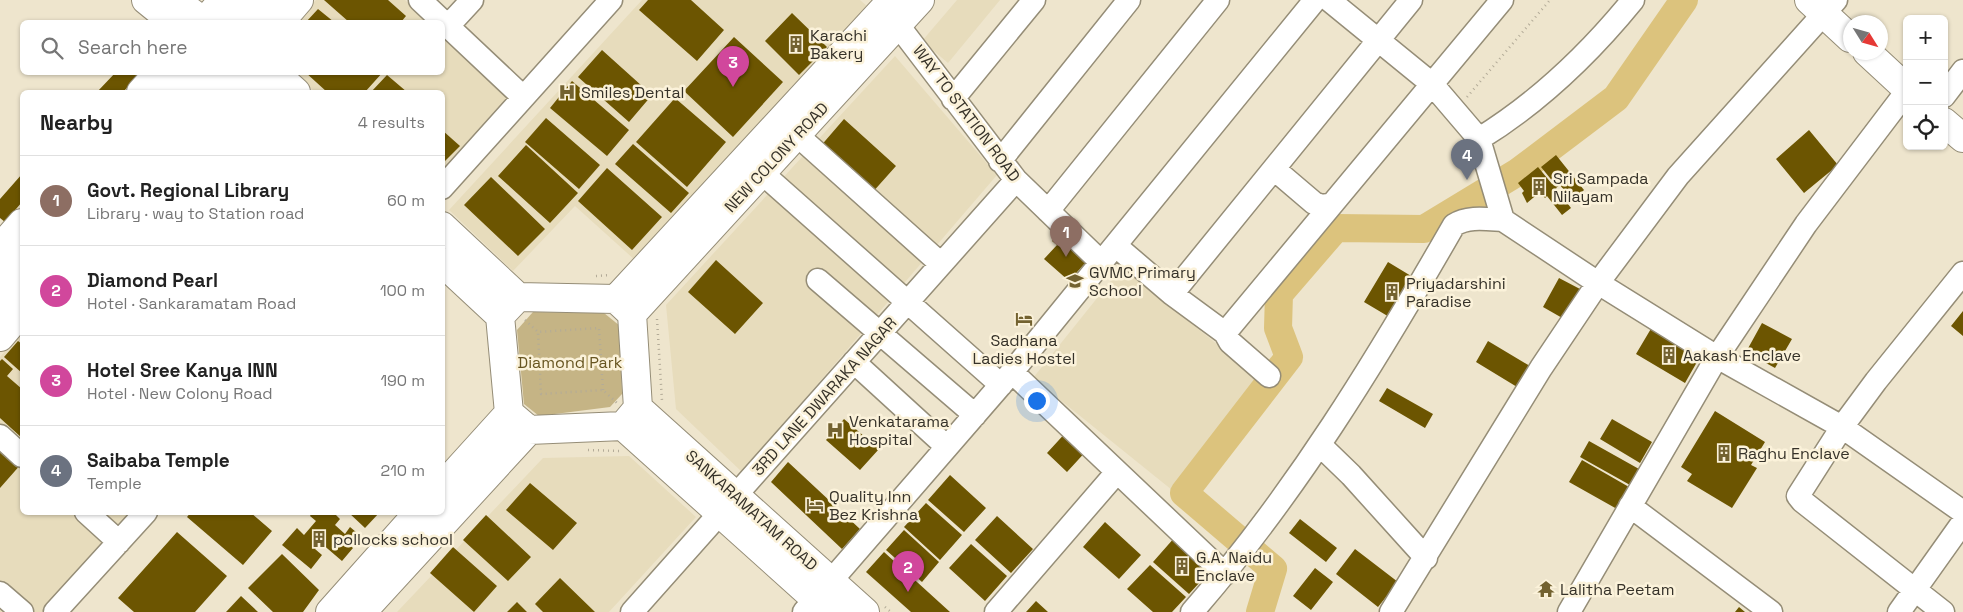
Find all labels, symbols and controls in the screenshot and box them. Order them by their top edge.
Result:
north arrow [1843,15,1888,60]
map controls [1903,15,1948,150]
button: + [1903,15,1948,60]
search box [20,20,445,75]
place label: Karachi Bakery [810,25,867,64]
icon: search [38,34,66,62]
building icon: Karachi Bakery [786,34,806,54]
text: Search here [78,35,188,60]
street label: WAY TO STATION ROAD [908,41,1025,186]
pin: 3 [717,46,749,87]
button: − [1903,60,1948,105]
hospital icon: Smiles Dental [557,82,577,102]
place label: Smiles Dental [581,82,685,103]
street label: NEW COLONY ROAD [720,98,833,217]
button: locate [1903,105,1948,150]
text: Nearby [40,109,113,136]
text: 4 results [358,112,425,133]
pin: 4 [1451,139,1483,180]
place label: Sri Sampada Nilayam [1553,168,1648,207]
building icon: Sri Sampada Nilayam [1529,177,1549,197]
text: Govt. Regional Library [87,178,289,203]
text: 1 [52,190,60,211]
text: 60 m [387,190,425,211]
text: Library · way to Station road [87,203,304,224]
pin: 1 [1050,216,1082,257]
place label: GVMC Primary School [1089,262,1196,301]
text: Diamond Pearl [87,268,218,293]
school or university icon: GVMC Primary School [1065,271,1085,291]
place label: Priyadarshini Paradise [1406,273,1506,312]
text: 2 [51,280,61,301]
text: 100 m [380,280,425,301]
building icon: Priyadarshini Paradise [1382,282,1402,302]
text: Hotel · Sankaramatam Road [87,293,296,314]
hotel icon: Sadhana Ladies Hostel [1014,309,1034,329]
street label: 3RD LANE DWARAKA NAGAR [748,313,901,480]
place label: Sadhana Ladies Hostel [972,330,1076,369]
building icon: Aakash Enclave [1659,345,1679,365]
place label: Aakash Enclave [1683,345,1801,366]
park label: Diamond Park [518,352,623,373]
text: Hotel Sree Kanya INN [87,358,278,383]
text: 3 [51,370,61,391]
text: 190 m [380,370,425,391]
text: Hotel · New Colony Road [87,383,272,404]
your location [1024,388,1050,414]
place label: Venkatarama Hospital [849,411,949,450]
hospital icon: Venkatarama Hospital [825,420,845,440]
building icon: Raghu Enclave [1714,443,1734,463]
place label: Raghu Enclave [1738,443,1850,464]
street label: SANKARAMATAM ROAD [681,445,822,575]
text: Saibaba Temple [87,448,230,473]
text: 4 [51,460,61,481]
text: 210 m [381,460,425,481]
text: Temple [87,473,142,494]
place label: Quality Inn Bez Krishna [829,486,918,525]
hotel icon: Quality Inn Bez Krishna [805,495,825,515]
building icon: pollocks school [309,529,329,549]
place label: pollocks school [333,529,453,550]
place label: G.A. Naidu Enclave [1196,547,1272,586]
pin: 2 [892,551,924,592]
building icon: G.A. Naidu Enclave [1172,556,1192,576]
temple icon: Lalitha Peetam [1536,579,1556,599]
place label: Lalitha Peetam [1560,579,1675,600]

